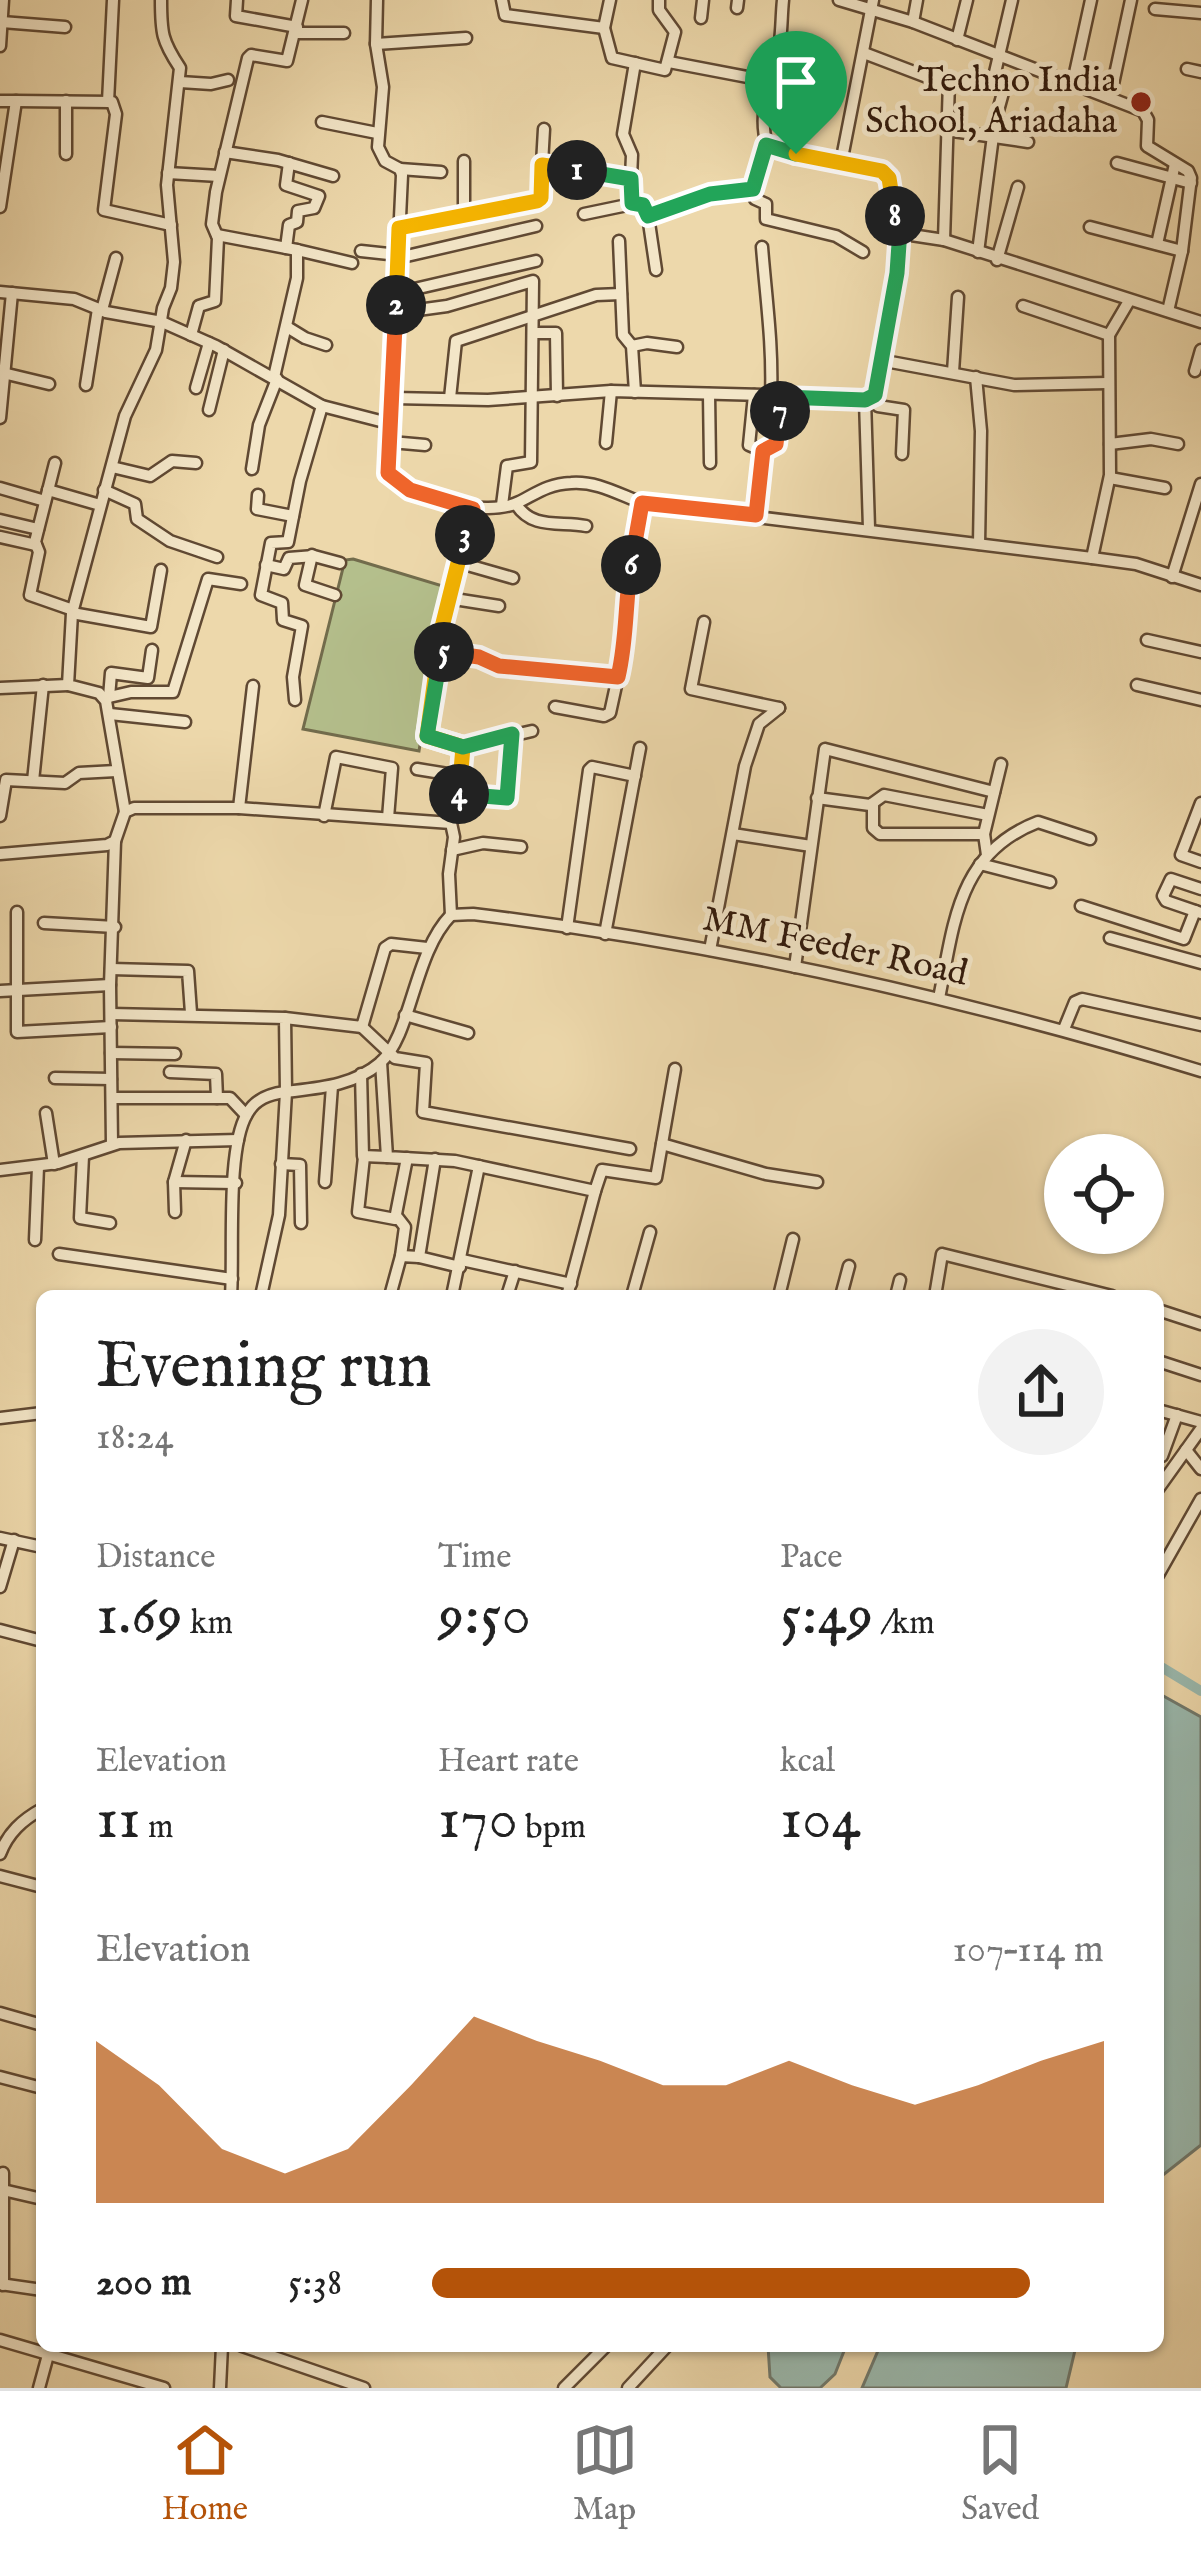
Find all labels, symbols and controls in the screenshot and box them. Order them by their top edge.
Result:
pin [745,31,847,154]
icon: arrive [763,49,829,115]
place label: Techno India School, Ariadaha [865,58,1117,145]
marker: Techno India School, Ariadaha [1128,89,1154,115]
pin: 1 [547,140,607,200]
text: 1 [571,149,583,191]
pin: 8 [865,186,925,246]
text: 8 [889,195,901,237]
pin: 2 [366,275,426,335]
text: 2 [388,284,404,326]
pin: 7 [750,381,810,441]
text: 7 [772,390,788,432]
pin: 3 [435,505,495,565]
text: 3 [459,514,471,556]
pin: 6 [601,535,661,595]
text: 6 [624,544,638,586]
pin: 5 [414,622,474,682]
text: 5 [438,631,450,673]
pin: 4 [429,764,489,824]
text: 4 [451,773,467,815]
street label: MM Feeder Road [698,896,972,998]
map controls [1044,1134,1164,1254]
button: locate [1044,1134,1164,1254]
text: Evening run [96,1326,432,1410]
button: share [978,1329,1104,1455]
text: 18:24 [96,1413,174,1462]
text: Distance [96,1537,215,1579]
text: Time [438,1537,511,1579]
text: Pace [780,1537,842,1579]
text: 1.69 [96,1579,183,1655]
text: 9:50 [438,1579,531,1655]
text: 5:49 [780,1579,873,1655]
text: km [183,1603,233,1645]
text: /km [873,1603,935,1645]
text: Elevation [96,1741,227,1783]
text: Heart rate [438,1741,579,1783]
text: kcal [780,1741,835,1783]
text: 11 [96,1783,141,1859]
text: 170 [438,1783,518,1859]
text: 104 [780,1783,861,1859]
text: m [141,1807,173,1849]
text: bpm [518,1807,586,1849]
text: Elevation [96,1926,251,1975]
text: 107–114 m [952,1926,1104,1975]
text: 200 m [96,2259,191,2308]
text: 5:38 [288,2259,342,2308]
tab: Home [162,2417,248,2531]
tab: Map [572,2417,638,2531]
tab: Saved [961,2417,1039,2531]

